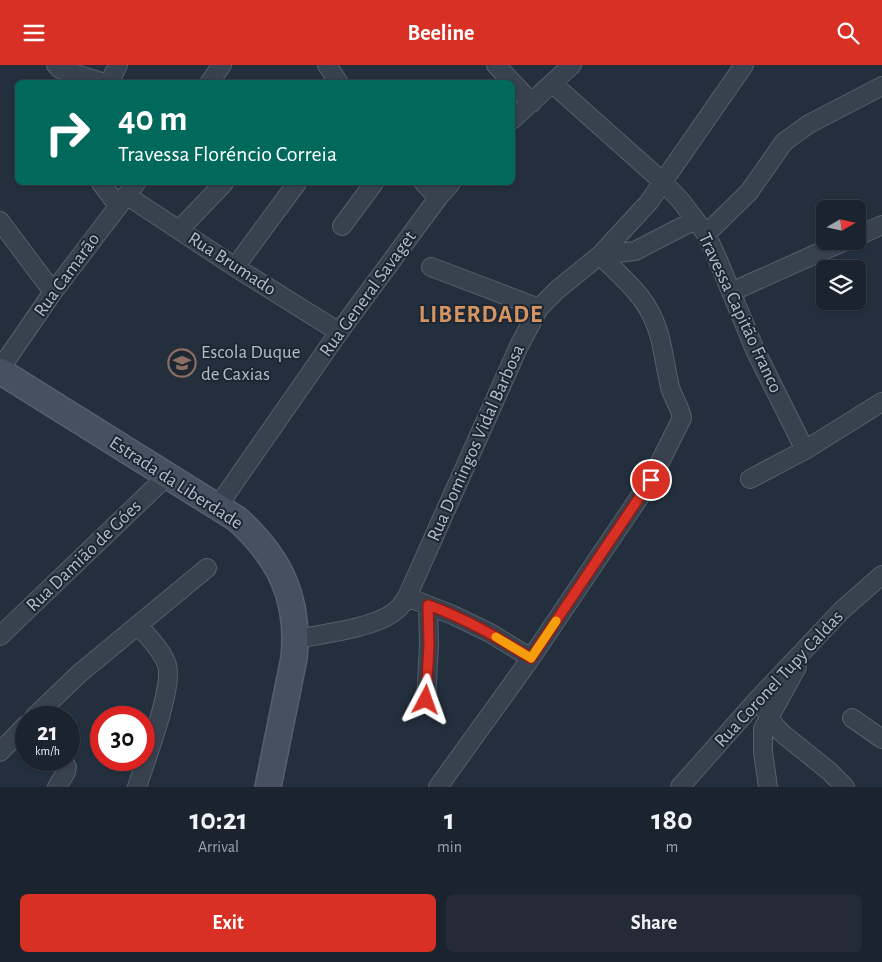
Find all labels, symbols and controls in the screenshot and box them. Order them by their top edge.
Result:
icon: menu [20,19,48,47]
icon: search [834,19,862,47]
text: Beeline [408,22,474,44]
icon: right [35,100,100,165]
text: 40 m [118,102,187,137]
text: Travessa Floréncio Correia [118,143,337,165]
north arrow [816,200,866,250]
map controls [816,200,866,310]
street label: Rua General Savaget [316,228,420,360]
street label: Rua Brumado [185,229,279,299]
street label: Rua Camarão [30,230,104,320]
street label: Travessa Capitão Franco [695,230,785,396]
button: layers [816,260,866,310]
district label: LIBERDADE [419,303,543,327]
street label: Rua Domingos Vidal Barbosa [424,342,528,544]
place label: Escola Duque de Caxias [201,343,301,384]
school or university icon: Escola Duque de Caxias [167,348,197,378]
street label: Estrada da Liberdade [106,433,246,533]
pin [630,459,672,501]
icon: arrive [637,466,665,494]
street label: Rua Damião de Góes [23,497,145,615]
street label: Rua Coronel Tupy Caldas [711,607,847,751]
position arrow [399,673,451,725]
speed limit sign: 30 [90,706,155,771]
text: 21 [37,720,58,745]
text: km/h [35,745,60,757]
text: 10:21 [189,805,248,835]
text: 1 [444,805,455,835]
text: 180 [651,805,693,835]
text: Arrival [198,839,239,855]
text: min [437,839,462,855]
text: m [666,839,678,855]
button: Exit [20,894,436,952]
button: Share [446,894,862,952]

